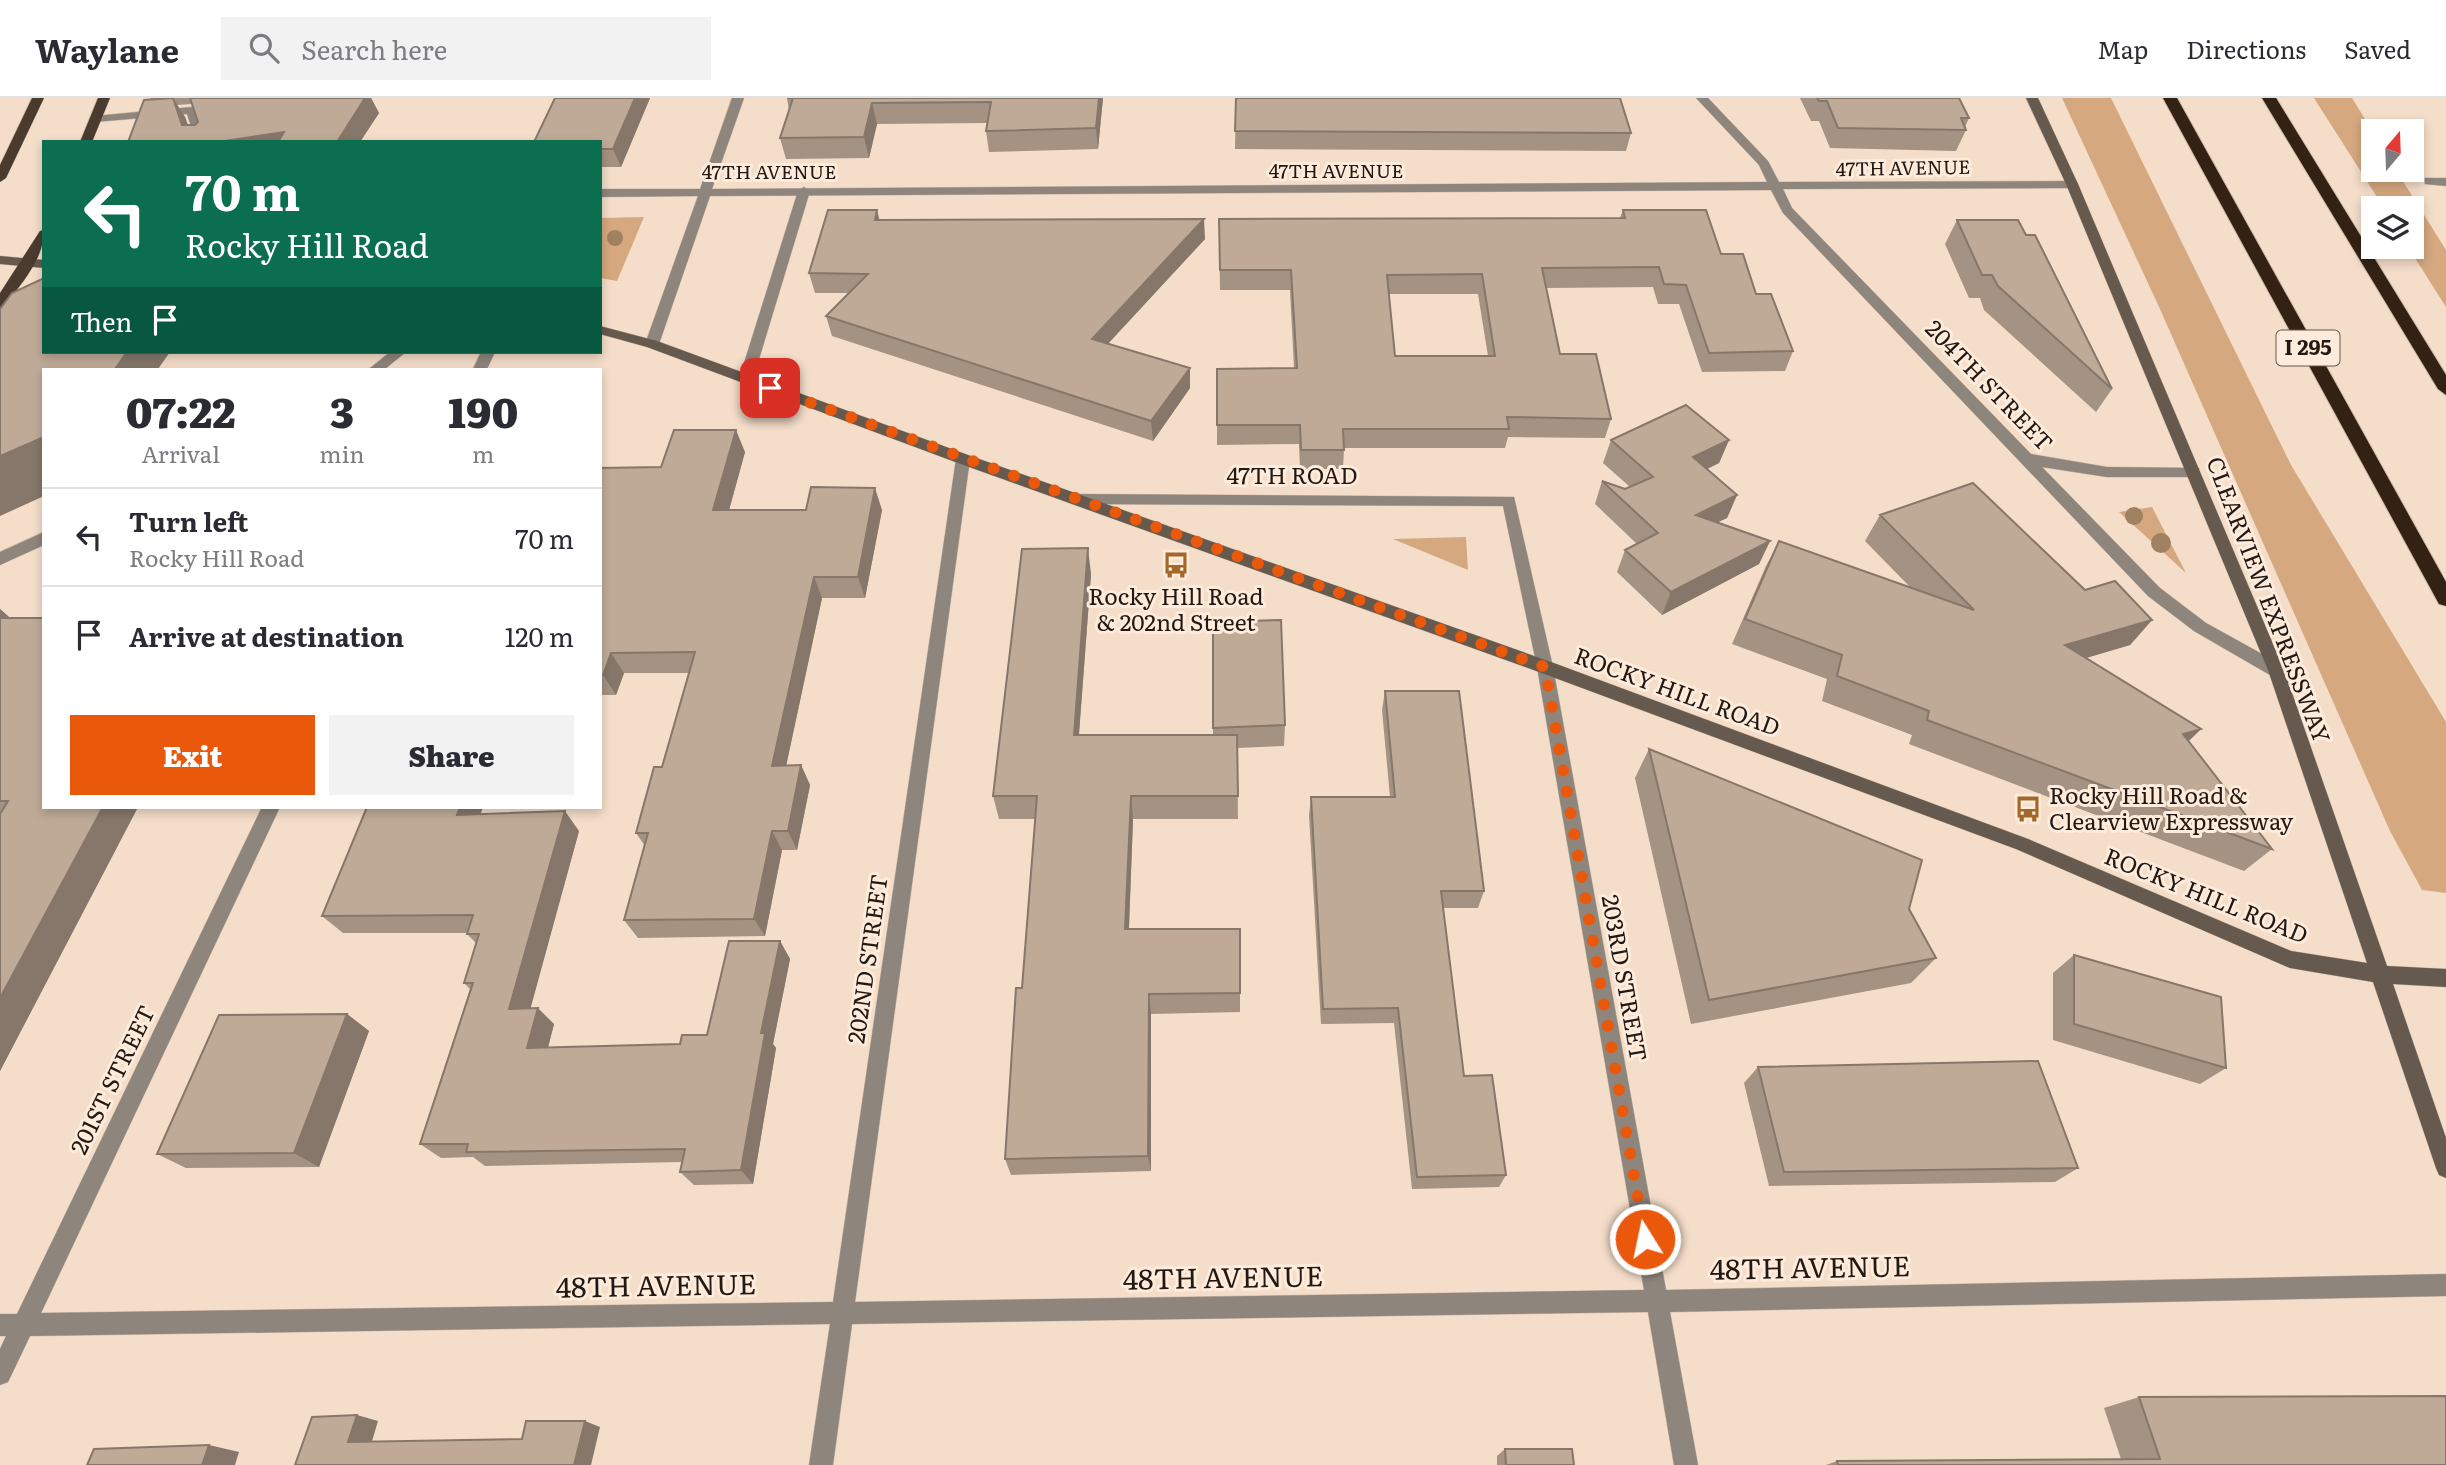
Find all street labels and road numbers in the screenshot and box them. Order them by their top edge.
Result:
street label: 47TH AVENUE [1835,152,1971,182]
street label: 47TH AVENUE [1269,156,1403,184]
street label: 47TH AVENUE [702,157,836,185]
street label: 204TH STREET [1919,311,2062,458]
road number: I 295 [2276,330,2340,366]
street label: CLEARVIEW EXPRESSWAY [2199,451,2340,748]
street label: 47TH ROAD [1226,457,1358,491]
street label: ROCKY HILL ROAD [1570,637,1785,743]
street label: ROCKY HILL ROAD [2100,838,2314,950]
street label: 202ND STREET [837,872,895,1045]
street label: 203RD STREET [1595,892,1657,1064]
street label: 201ST STREET [60,999,162,1159]
street label: 48TH AVENUE [1709,1243,1911,1289]
street label: 48TH AVENUE [1122,1253,1324,1299]
street label: 48TH AVENUE [555,1261,757,1307]

